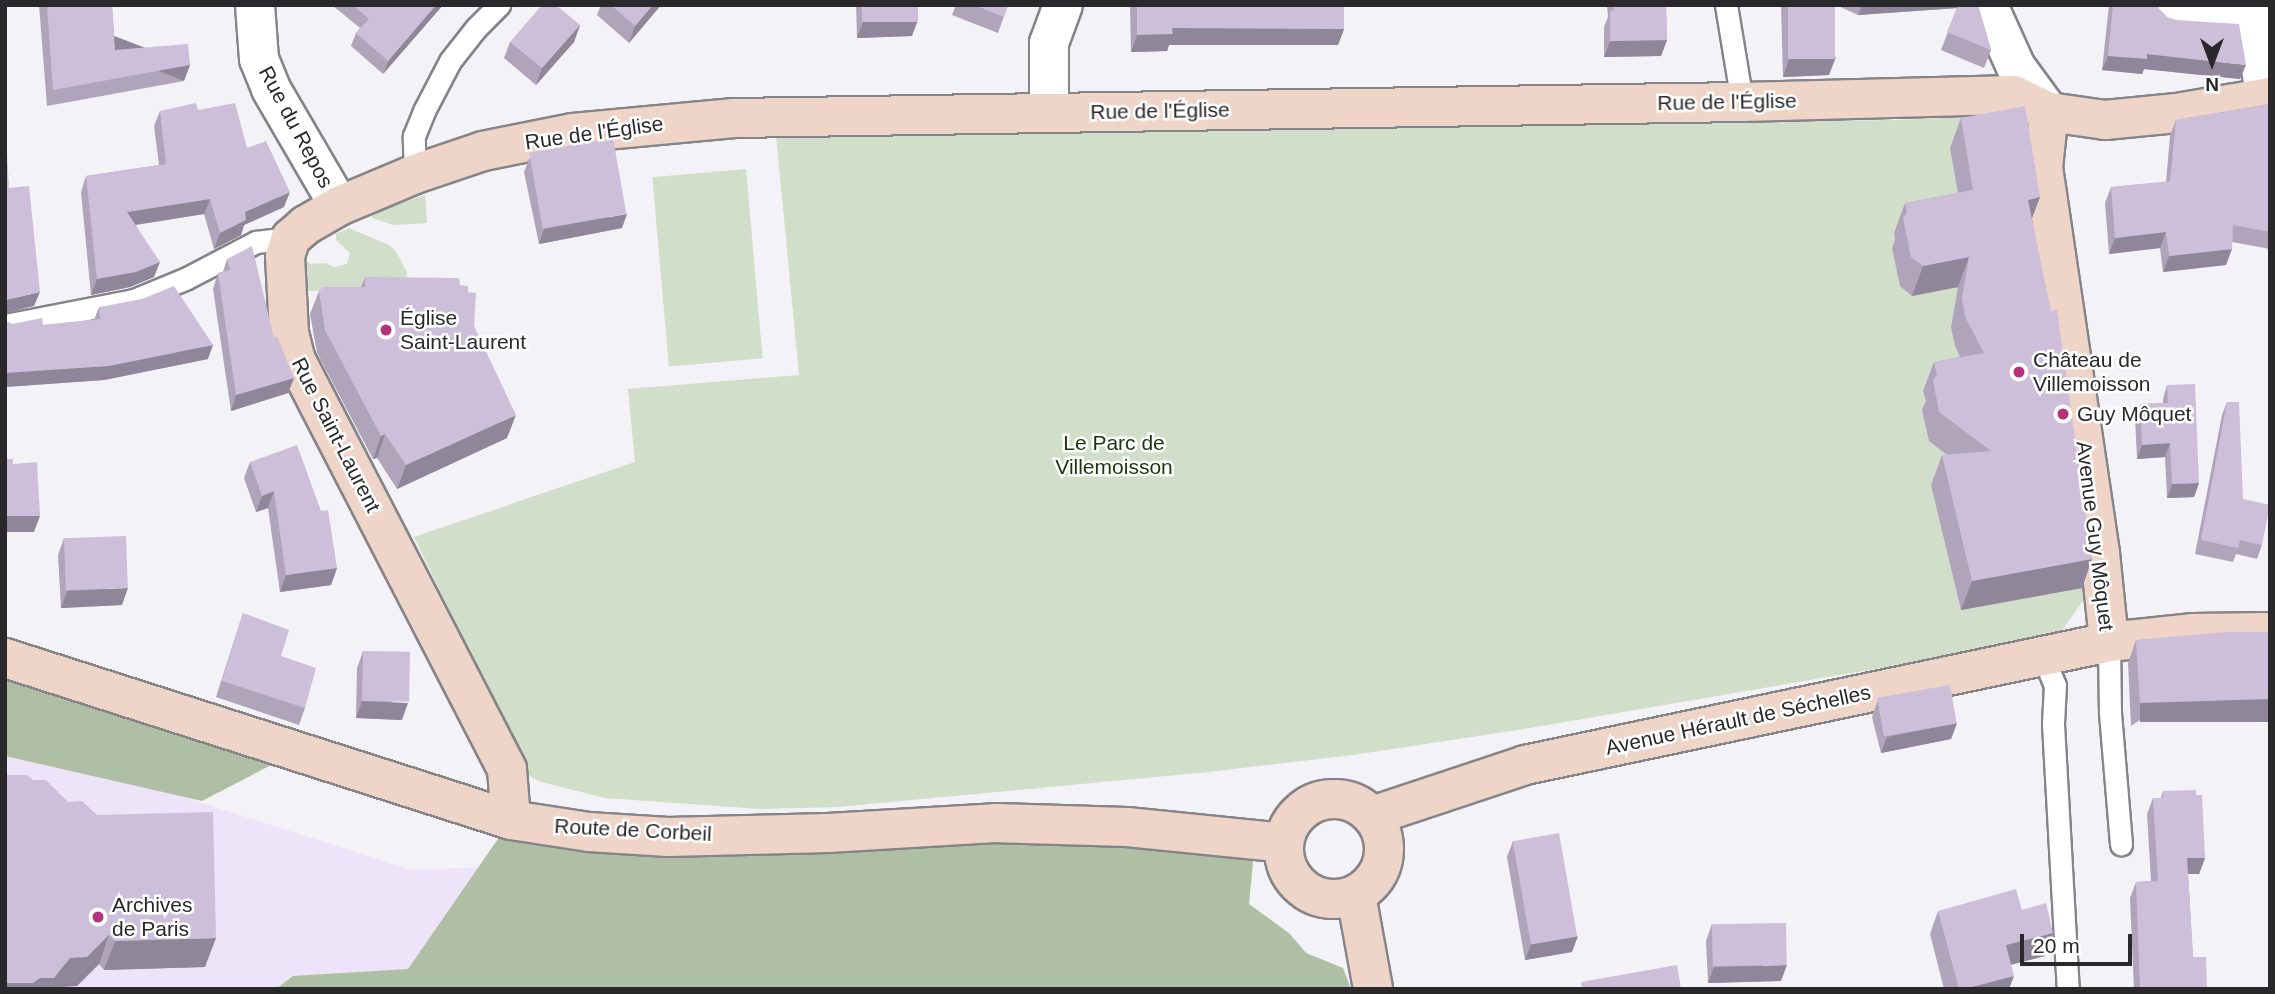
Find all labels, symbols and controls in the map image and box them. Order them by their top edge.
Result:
north arrow [2177,28,2247,98]
street label: Rue du Repos [253,62,339,192]
text: N [2205,74,2219,95]
street label: Rue de l'Église [1657,88,1797,116]
street label: Rue de l'Église [1090,97,1230,125]
street label: Rue de l'Église [523,111,665,155]
place label: Église Saint-Laurent [400,305,526,355]
marker: Église Saint-Laurent [378,322,394,338]
place label: Château de Villemoisson [2033,347,2150,397]
street label: Rue Saint-Laurent [286,353,386,517]
marker: Château de Villemoisson [2011,364,2027,380]
place label: Guy Môquet [2077,401,2191,427]
marker: Guy Môquet [2055,406,2071,422]
park label: Le Parc de Villemoisson [1055,430,1173,480]
street label: Avenue Guy Môquet [2071,440,2119,632]
street label: Avenue Hérault de Séchelles [1603,680,1873,760]
street label: Route de Corbeil [554,813,712,847]
place label: Archives de Paris [112,892,193,942]
marker: Archives de Paris [90,909,106,925]
scale bar [2023,920,2135,964]
text: 20 m [2033,934,2080,957]

